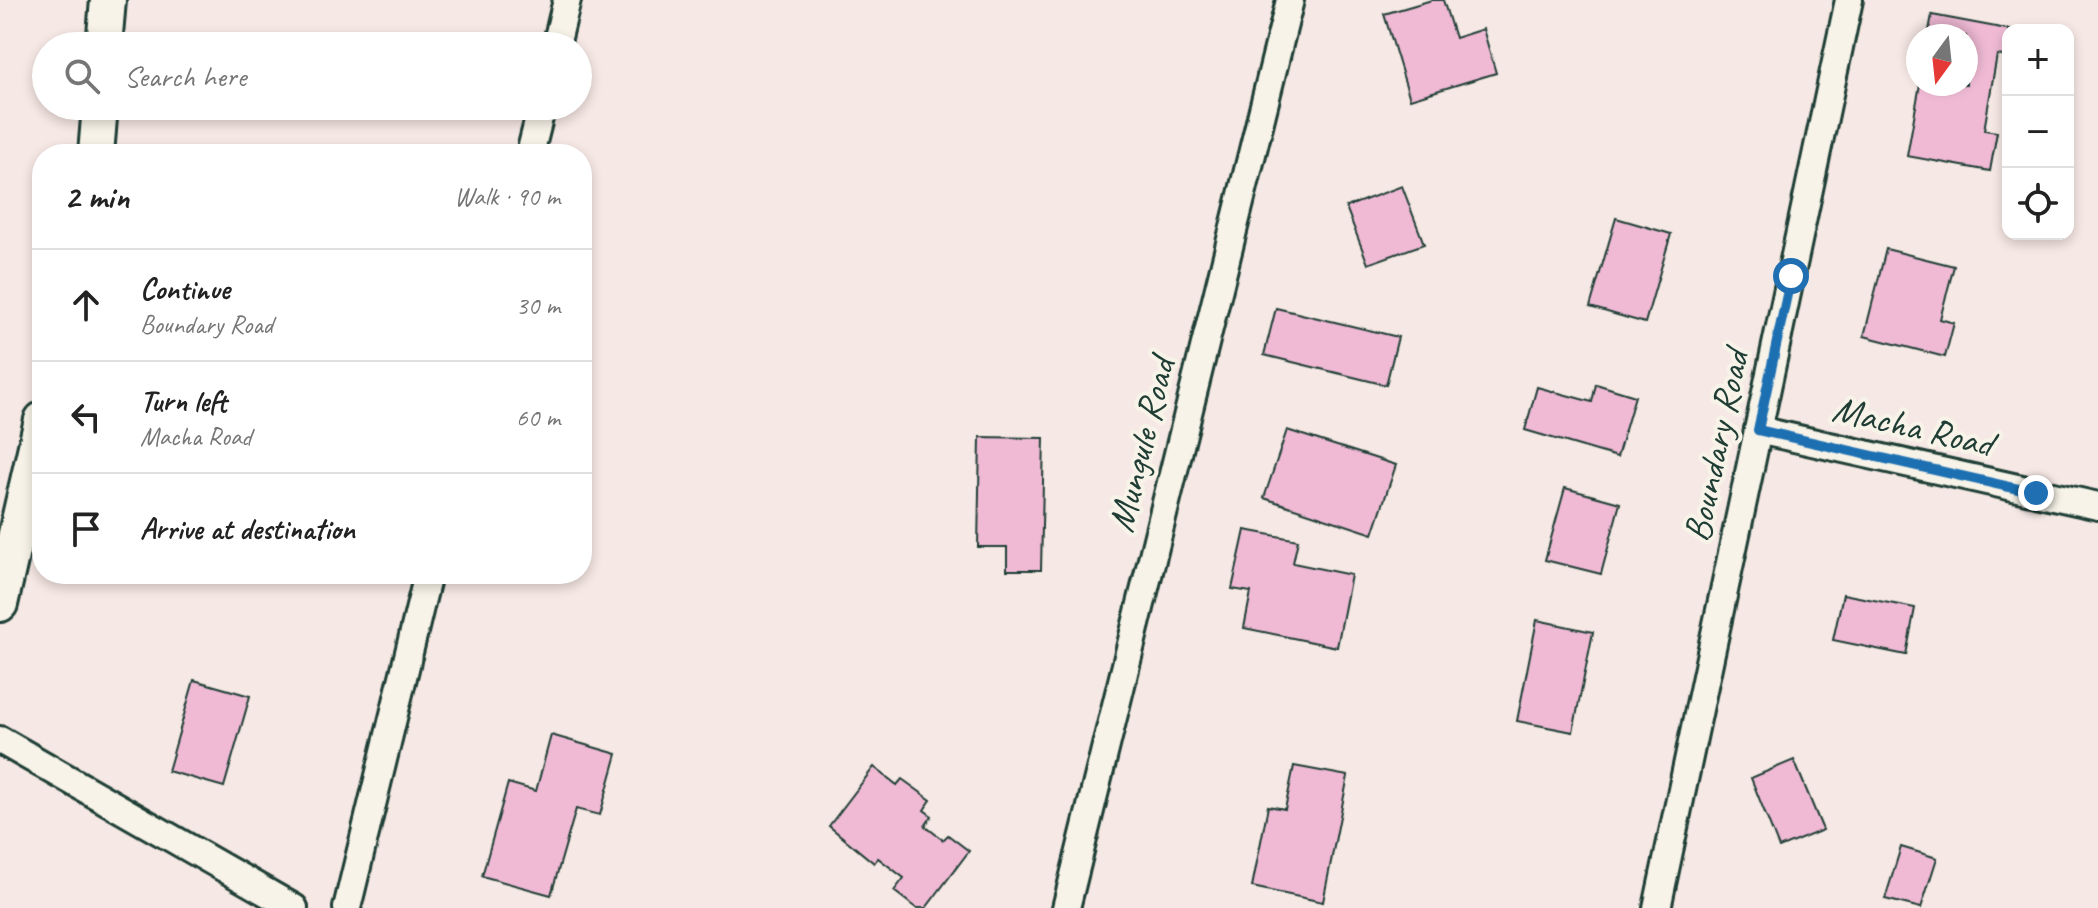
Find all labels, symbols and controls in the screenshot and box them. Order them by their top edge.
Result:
north arrow [1906,24,1978,96]
map controls [2002,24,2074,240]
button: + [2002,24,2074,96]
search box [32,32,592,120]
icon: search [60,54,104,98]
text: Search here [124,57,246,95]
button: − [2002,96,2074,168]
button: locate [2002,168,2074,240]
text: 2 min [64,175,129,218]
text: Walk · 90 m [454,180,560,213]
route start [1773,258,1809,294]
text: Continue [140,270,230,308]
icon: ahead [64,283,108,327]
text: 30 m [516,289,560,322]
text: Boundary Road [140,308,273,341]
street label: Boundary Road [1673,340,1760,546]
street label: Mungule Road [1097,347,1187,537]
text: Turn left [140,382,227,420]
street label: Macha Road [1828,385,2003,468]
icon: left [64,395,108,439]
text: 60 m [516,401,560,434]
text: Macha Road [140,420,252,453]
route end [2018,475,2054,511]
icon: arrive [64,507,108,551]
text: Arrive at destination [140,510,355,548]

